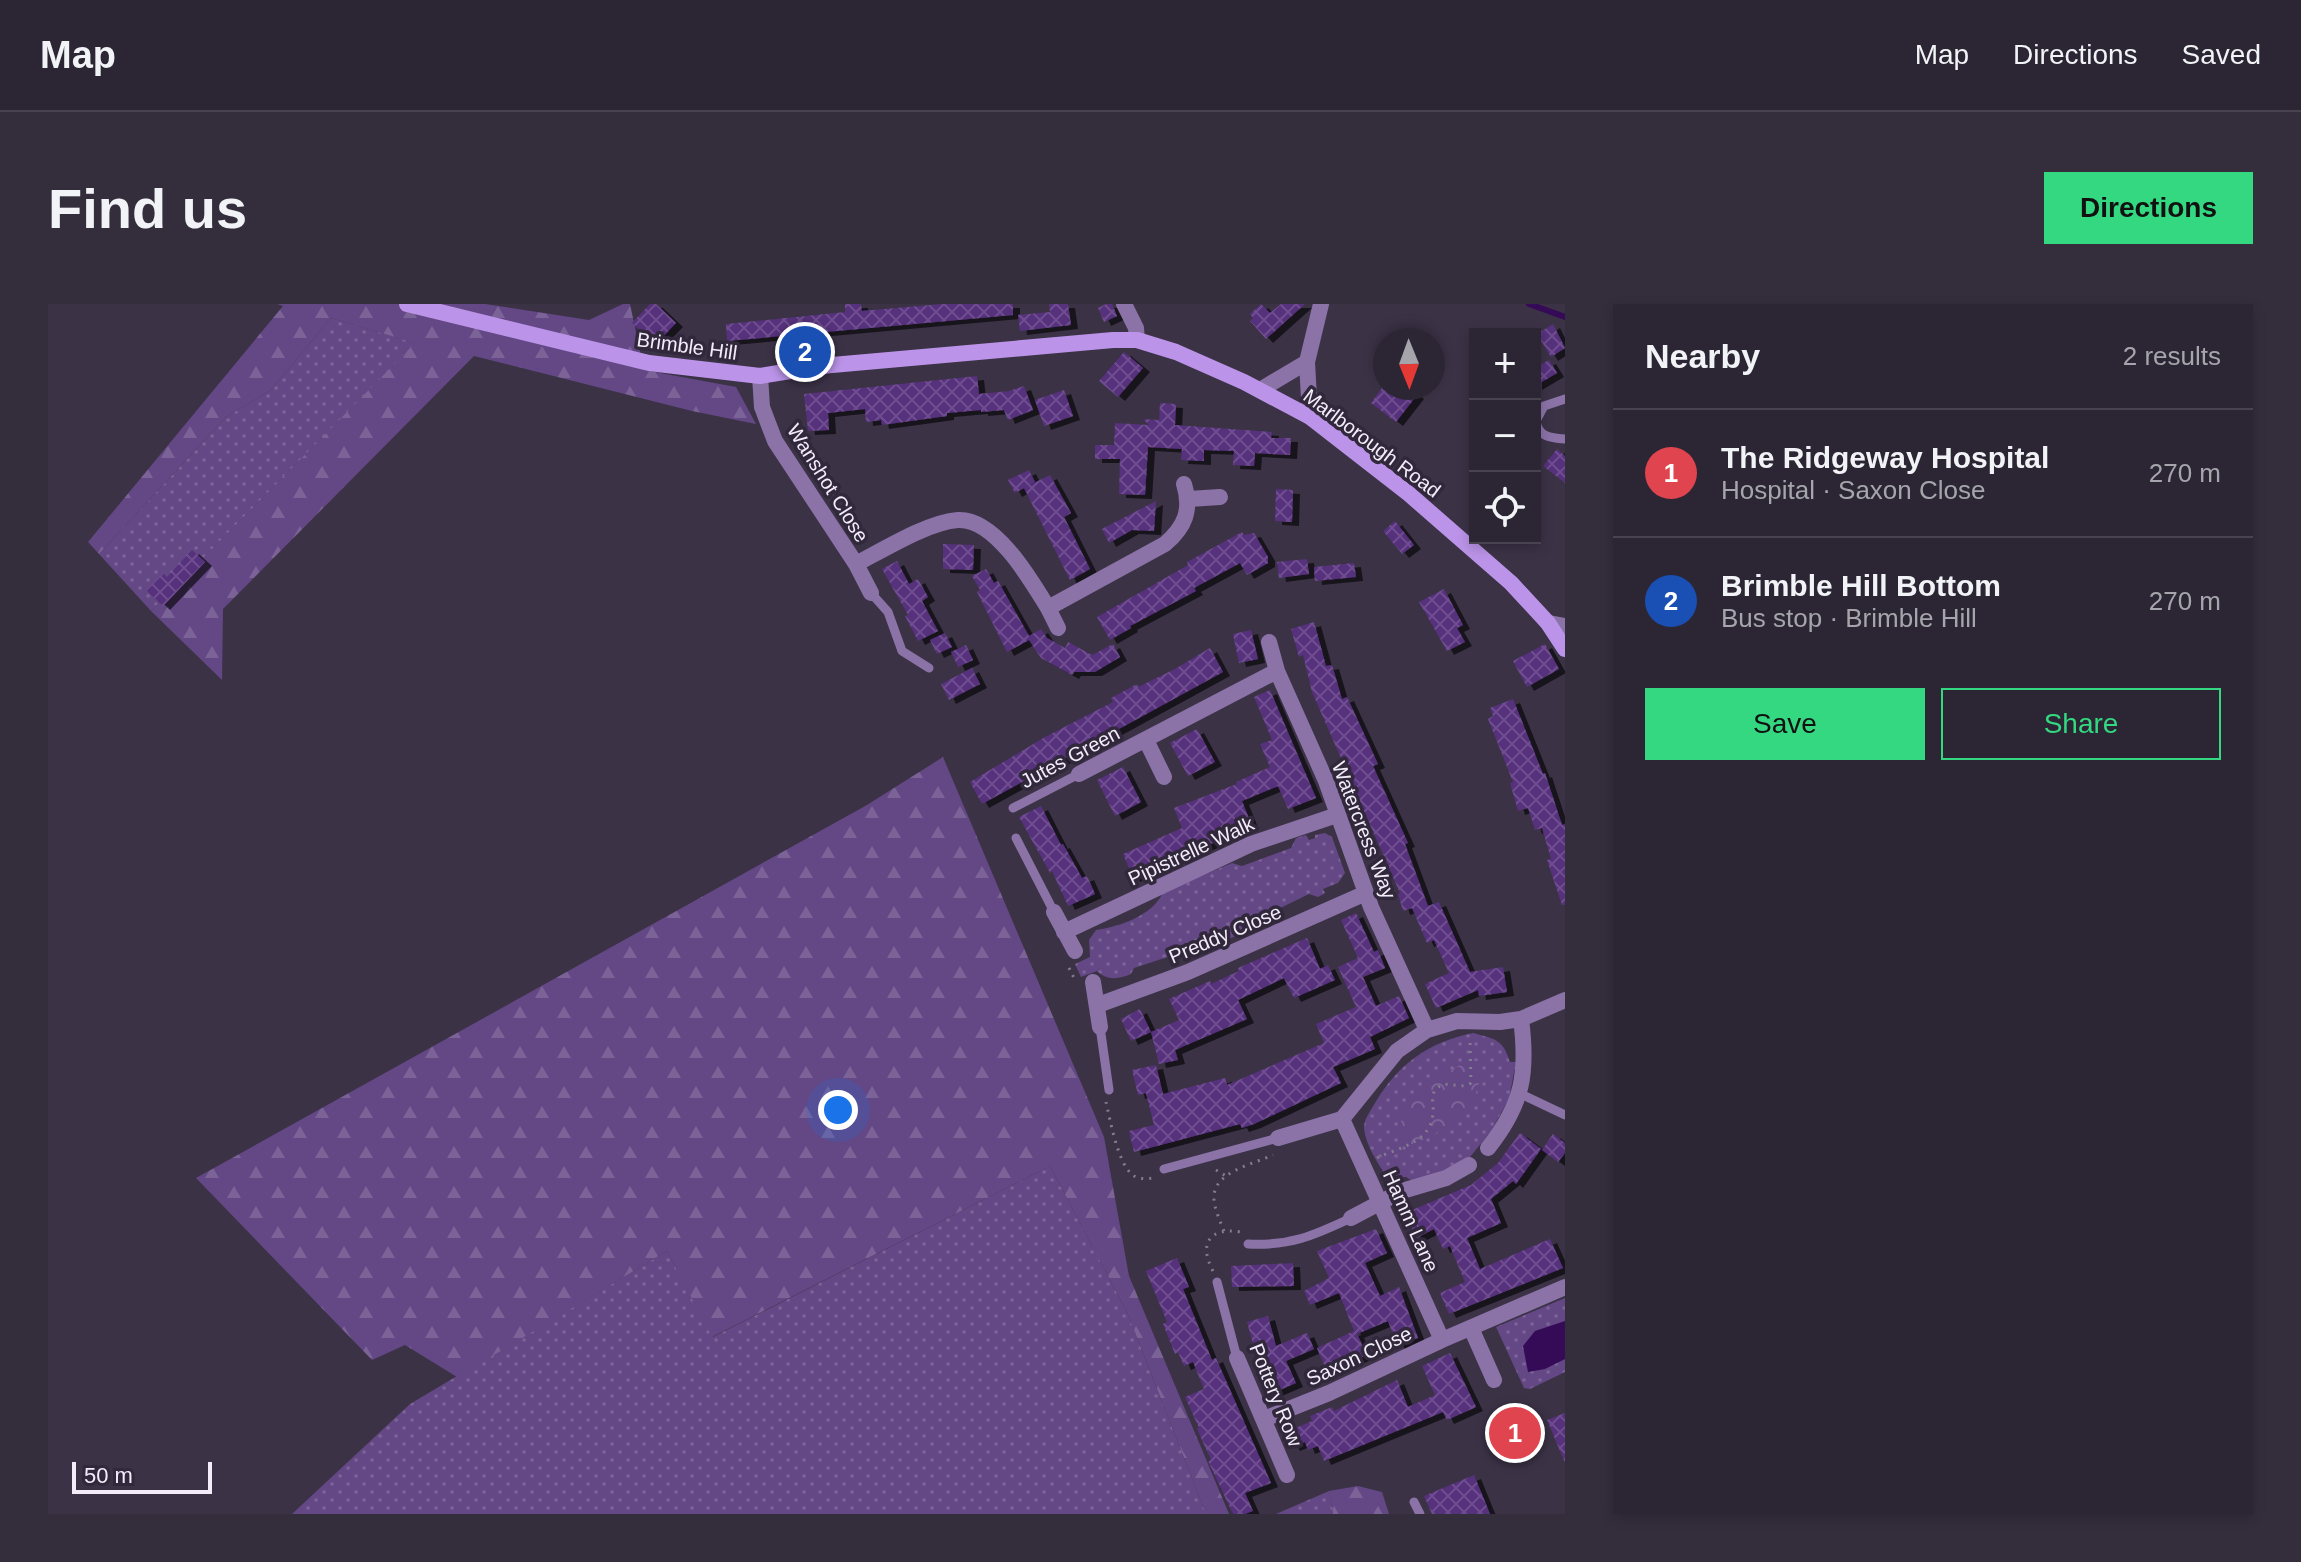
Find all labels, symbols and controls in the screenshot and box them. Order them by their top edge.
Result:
text: Map [40,34,116,76]
text: Map [1915,39,1969,70]
text: Directions [2013,39,2138,70]
text: Saved [2182,39,2261,70]
button: Directions [2044,172,2253,244]
text: Find us [48,177,247,240]
pin: 2 [779,322,831,382]
street label: Brimble Hill [635,328,739,364]
north arrow [1373,328,1445,400]
map controls [1469,328,1541,544]
button: + [1469,328,1541,400]
text: Nearby [1645,337,1760,375]
text: 2 results [2123,341,2221,371]
street label: Marlborough Road [1299,384,1445,502]
button: − [1469,400,1541,472]
street label: Wanshot Close [783,420,873,546]
text: The Ridgeway Hospital [1721,441,2049,474]
text: 1 [1664,458,1678,488]
text: 270 m [2149,458,2221,488]
button: locate [1469,472,1541,544]
text: Hospital · Saxon Close [1721,475,1985,505]
text: Brimble Hill Bottom [1721,569,2001,602]
text: 2 [1664,586,1678,616]
text: 270 m [2149,586,2221,616]
text: Bus stop · Brimble Hill [1721,603,1977,633]
button: Save [1645,688,1925,760]
button: Share [1941,688,2221,760]
street label: Jutes Green [1017,722,1123,792]
street label: Watercress Way [1328,758,1400,902]
street label: Pipistrelle Walk [1125,812,1258,890]
street label: Preddy Close [1165,900,1285,968]
your location [818,1090,858,1130]
street label: Hamm Lane [1379,1167,1443,1275]
street label: Saxon Close [1303,1322,1415,1390]
street label: Pottery Row [1245,1340,1307,1450]
pin: 1 [1489,1403,1541,1463]
scale bar [72,1458,212,1494]
text: 50 m [84,1463,133,1488]

